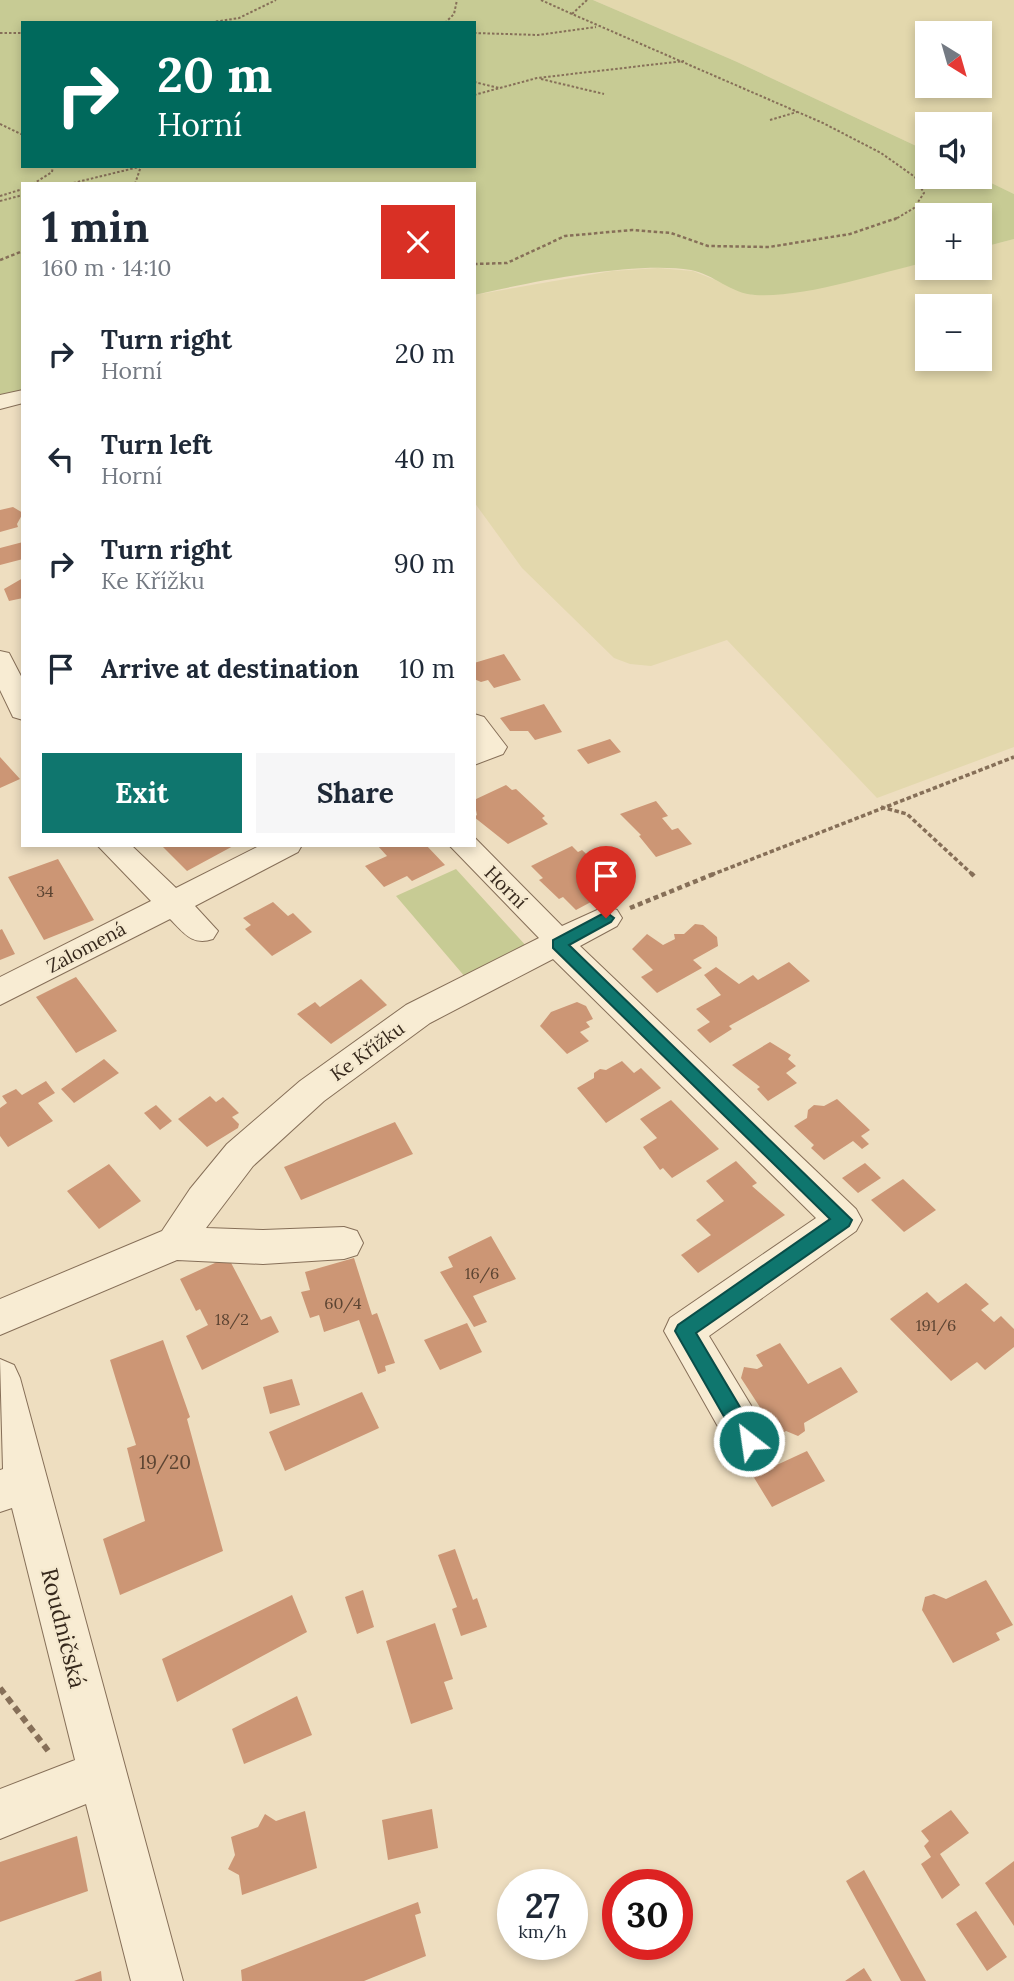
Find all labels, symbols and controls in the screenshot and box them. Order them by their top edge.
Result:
north arrow [915,21,992,98]
map controls [915,21,992,371]
text: 20 m [157,43,272,105]
icon: right [42,49,133,140]
text: Horní [157,104,242,145]
button: sound [915,112,992,189]
text: 1 min [42,200,149,254]
button: + [915,203,992,280]
button: close [381,205,455,279]
text: 160 m · 14:10 [42,253,172,282]
button: − [915,294,992,371]
text: Turn right [101,323,232,356]
icon: right [42,335,80,373]
text: 20 m [395,337,455,370]
text: Horní [101,356,162,385]
text: Turn left [101,428,212,461]
icon: left [42,440,80,478]
text: 40 m [395,442,455,475]
text: Horní [101,461,162,490]
text: Turn right [101,533,232,566]
icon: right [42,545,80,583]
text: 90 m [394,547,455,580]
text: Ke Křížku [101,566,205,595]
icon: arrive [42,650,80,688]
text: Arrive at destination [101,652,359,685]
text: 10 m [399,652,455,685]
button: Exit [42,753,242,833]
button: Share [256,753,455,833]
pin [576,846,636,918]
icon: arrive [587,857,625,895]
street label: Horní [480,861,532,913]
house number: 34 [36,881,54,901]
street label: Zalomená [42,916,130,978]
street label: Ke Křížku [325,1016,409,1086]
house number: 16/6 [465,1263,499,1284]
house number: 60/4 [324,1293,362,1314]
house number: 18/2 [215,1309,249,1330]
house number: 191/6 [916,1315,956,1336]
position arrow [712,1404,786,1478]
house number: 19/20 [139,1450,191,1475]
street label: Roudničská [35,1565,93,1691]
speed limit sign: 30 [602,1869,693,1960]
text: 27 [525,1883,560,1928]
text: km/h [518,1920,567,1943]

